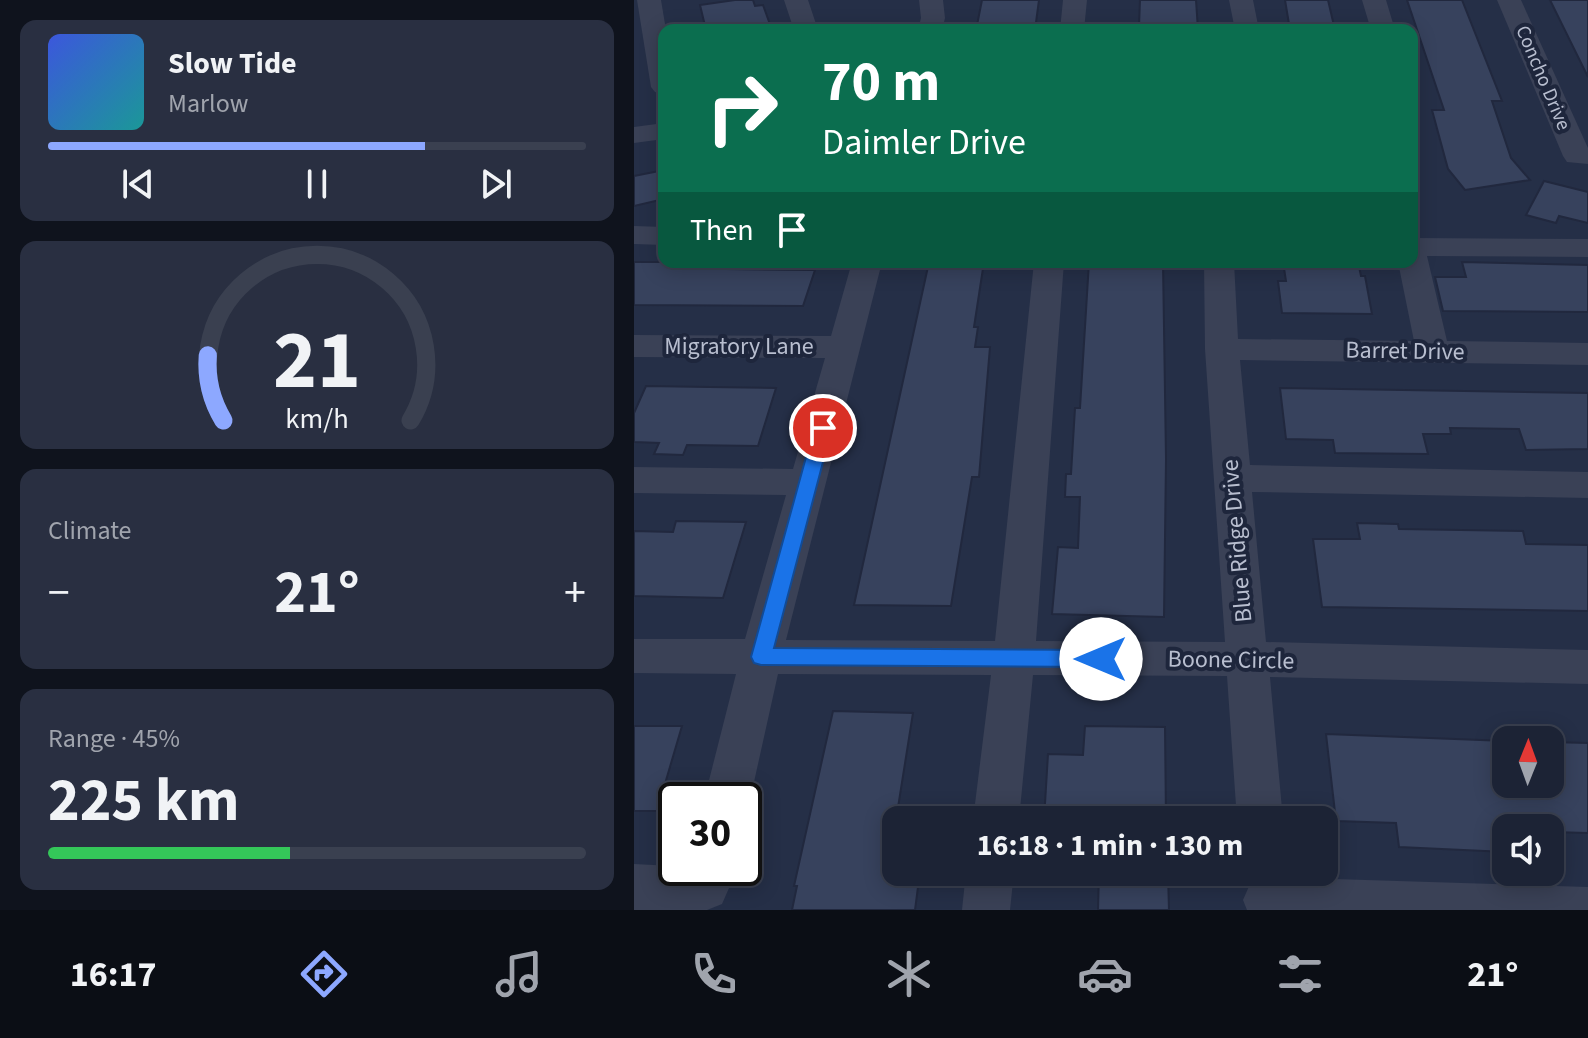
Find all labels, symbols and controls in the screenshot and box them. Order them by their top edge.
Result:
street label: Concho Drive [1508,21,1578,135]
text: Slow Tide [168,42,297,85]
text: 70 m [822,43,940,122]
icon: right [690,56,794,160]
text: Marlow [168,85,248,122]
text: Daimler Drive [822,117,1026,168]
icon: previous [116,162,160,206]
icon: pause [295,162,339,206]
icon: next [474,162,518,206]
icon: arrive [770,208,814,252]
text: Then [690,209,754,252]
text: 21 [273,301,361,419]
street label: Migratory Lane [664,329,814,364]
street label: Barret Drive [1345,332,1465,370]
pin [789,394,857,462]
text: km/h [285,399,349,439]
icon: arrive [801,406,845,450]
street label: Blue Ridge Drive [1212,458,1262,624]
text: Climate [48,512,132,549]
text: 21° [274,551,360,636]
text: − [48,562,70,625]
text: + [564,562,586,625]
position arrow [1059,617,1143,701]
street label: Boone Circle [1167,641,1295,679]
text: Range · 45% [48,720,180,757]
north arrow [1492,726,1564,798]
map controls [1492,726,1564,886]
text: 225 km [48,759,239,844]
speed limit sign: 30 [658,782,762,886]
button: sound [1492,814,1564,886]
text: 16:18 · 1 min · 130 m [977,824,1243,867]
icon: directions [296,946,352,1002]
icon: music [491,946,547,1002]
icon: phone [686,946,742,1002]
icon: climate [881,946,937,1002]
icon: car [1077,946,1133,1002]
icon: filters [1272,946,1328,1002]
text: 16:17 [70,949,156,1000]
text: 21° [1467,949,1518,1000]

